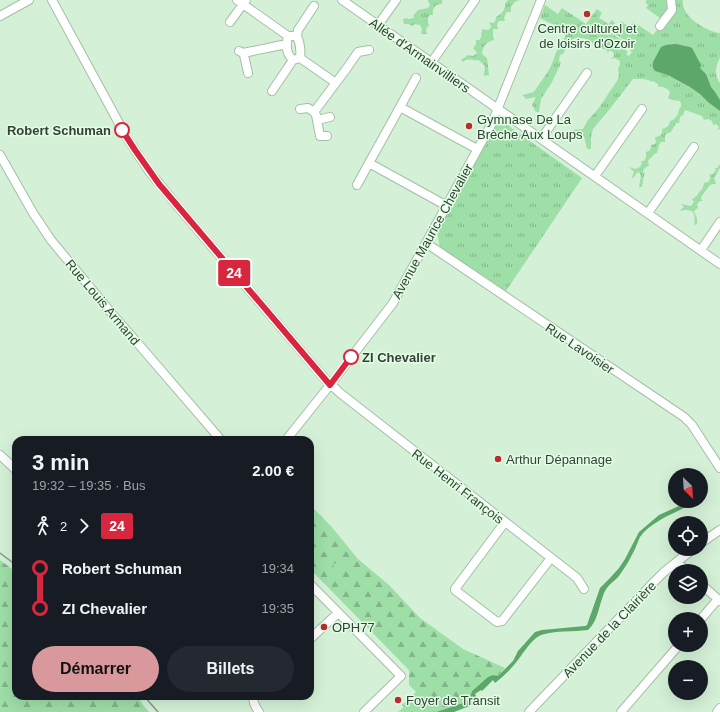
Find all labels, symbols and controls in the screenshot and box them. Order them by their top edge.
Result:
marker: Centre culturel et de loisirs d'Ozoir [582,9,592,19]
street label: Allée d'Armainvilliers [366,15,473,96]
place label: Centre culturel et de loisirs d'Ozoir [538,21,637,51]
place label: Gymnase De La Brèche Aux Loups [477,112,583,142]
marker: Gymnase De La Brèche Aux Loups [464,121,474,131]
marker: Robert Schuman [114,122,130,138]
place label: Robert Schuman [7,123,111,138]
street label: Avenue Maurice Chevalier [389,160,476,301]
street label: Rue Louis Armand [62,257,143,348]
line badge: 24 [216,260,252,286]
text: 24 [226,265,242,281]
street label: Rue Lavoisier [543,320,617,377]
marker: ZI Chevalier [343,349,359,365]
place label: ZI Chevalier [362,350,436,365]
street label: Rue Henri François [409,446,507,527]
text: 3 min [32,450,89,475]
place label: Arthur Dépannage [506,452,612,467]
marker: Arthur Dépannage [493,454,503,464]
text: 2.00 € [252,462,294,479]
north arrow [668,468,708,508]
map controls [668,468,708,700]
text: 19:32 – 19:35 · Bus [32,478,145,493]
icon: walk [32,515,54,537]
icon: forward [73,515,95,537]
button: locate [668,516,708,556]
text: 24 [109,518,125,534]
text: 2 [60,519,67,534]
text: Robert Schuman [62,560,182,577]
text: 19:34 [261,561,294,576]
button: layers [668,564,708,604]
street label: Avenue de la Clairière [560,578,659,680]
text: ZI Chevalier [62,600,147,617]
text: 19:35 [261,601,294,616]
button: + [668,612,708,652]
place label: OPH77 [332,620,375,635]
marker: OPH77 [319,622,329,632]
button: Démarrer [32,646,159,692]
button: Billets [167,646,294,692]
button: − [668,660,708,700]
place label: Foyer de Transit [406,693,500,708]
marker: Foyer de Transit [393,695,403,705]

